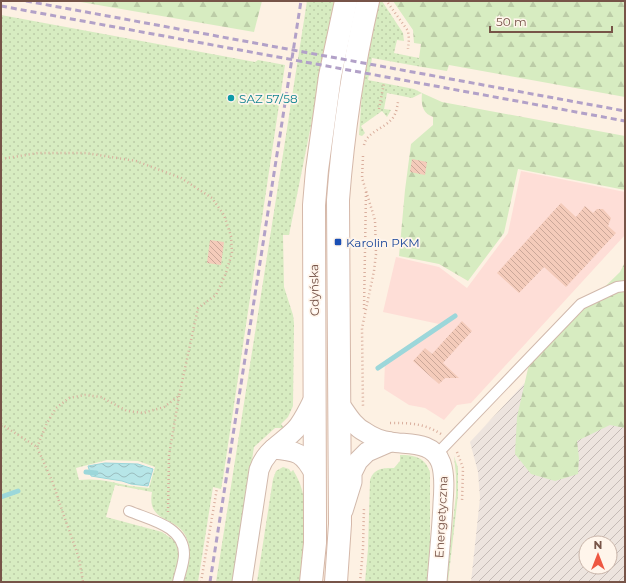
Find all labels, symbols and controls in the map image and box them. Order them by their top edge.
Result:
scale bar [490,8,612,34]
text: 50 m [496,14,527,29]
place label: SAZ 57/58 [239,91,298,106]
marker: SAZ 57/58 [226,93,236,103]
place label: Karolin PKM [346,235,420,250]
marker: Karolin PKM [333,237,343,247]
street label: Gdyńska [306,264,322,316]
street label: Energetyczna [431,476,451,558]
north arrow [578,535,618,575]
text: N [594,538,602,552]

